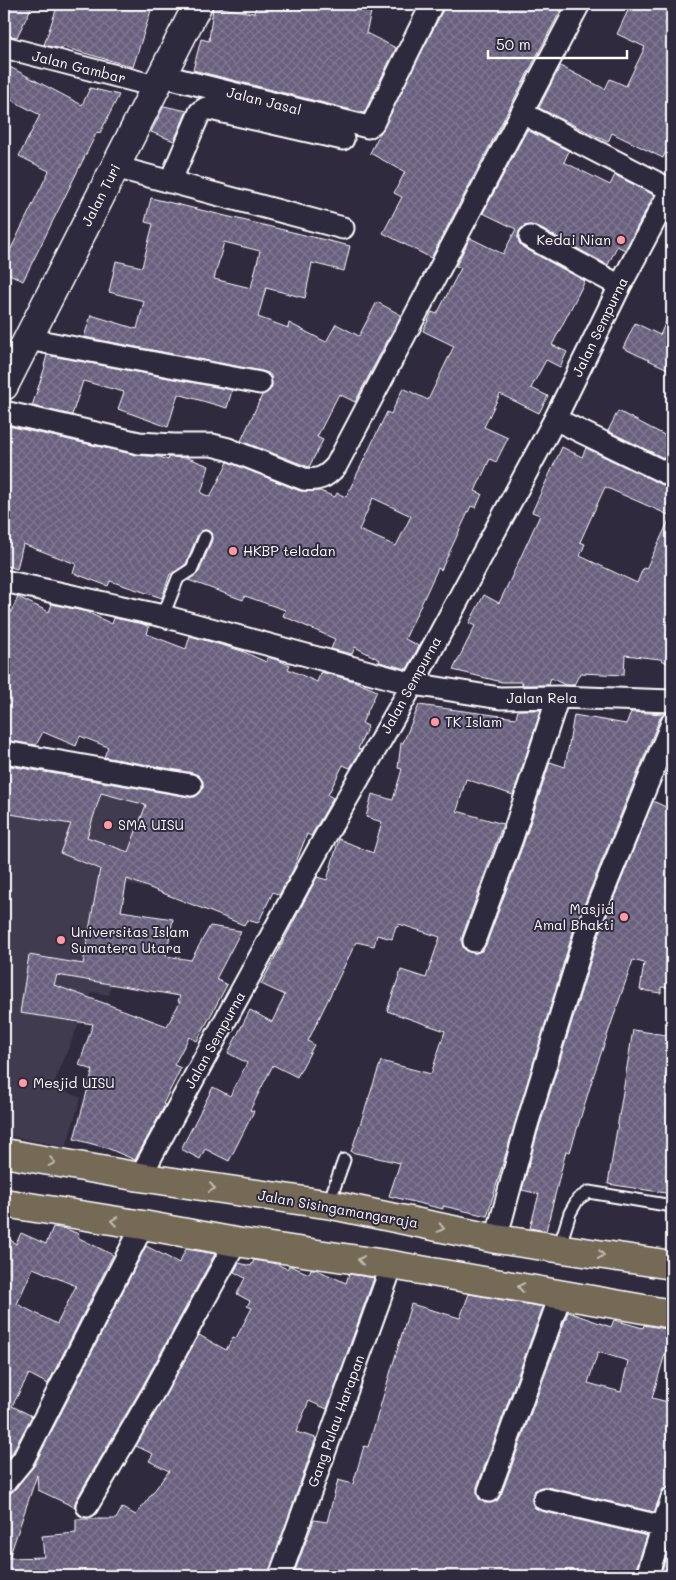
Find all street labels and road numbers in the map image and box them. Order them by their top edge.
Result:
street label: Jalan Gambar [30,46,128,87]
street label: Jalan Jasal [225,82,303,119]
street label: Jalan Turi [77,160,124,229]
street label: Jalan Sempurna [567,274,632,380]
street label: Jalan Sempurna [376,633,445,737]
street label: Jalan Rela [507,688,577,707]
street label: Jalan Sempurna [180,988,249,1092]
street label: Jalan Sisingamangaraja [256,1185,420,1232]
street label: Gang Pulau Harapan [303,1352,368,1490]

